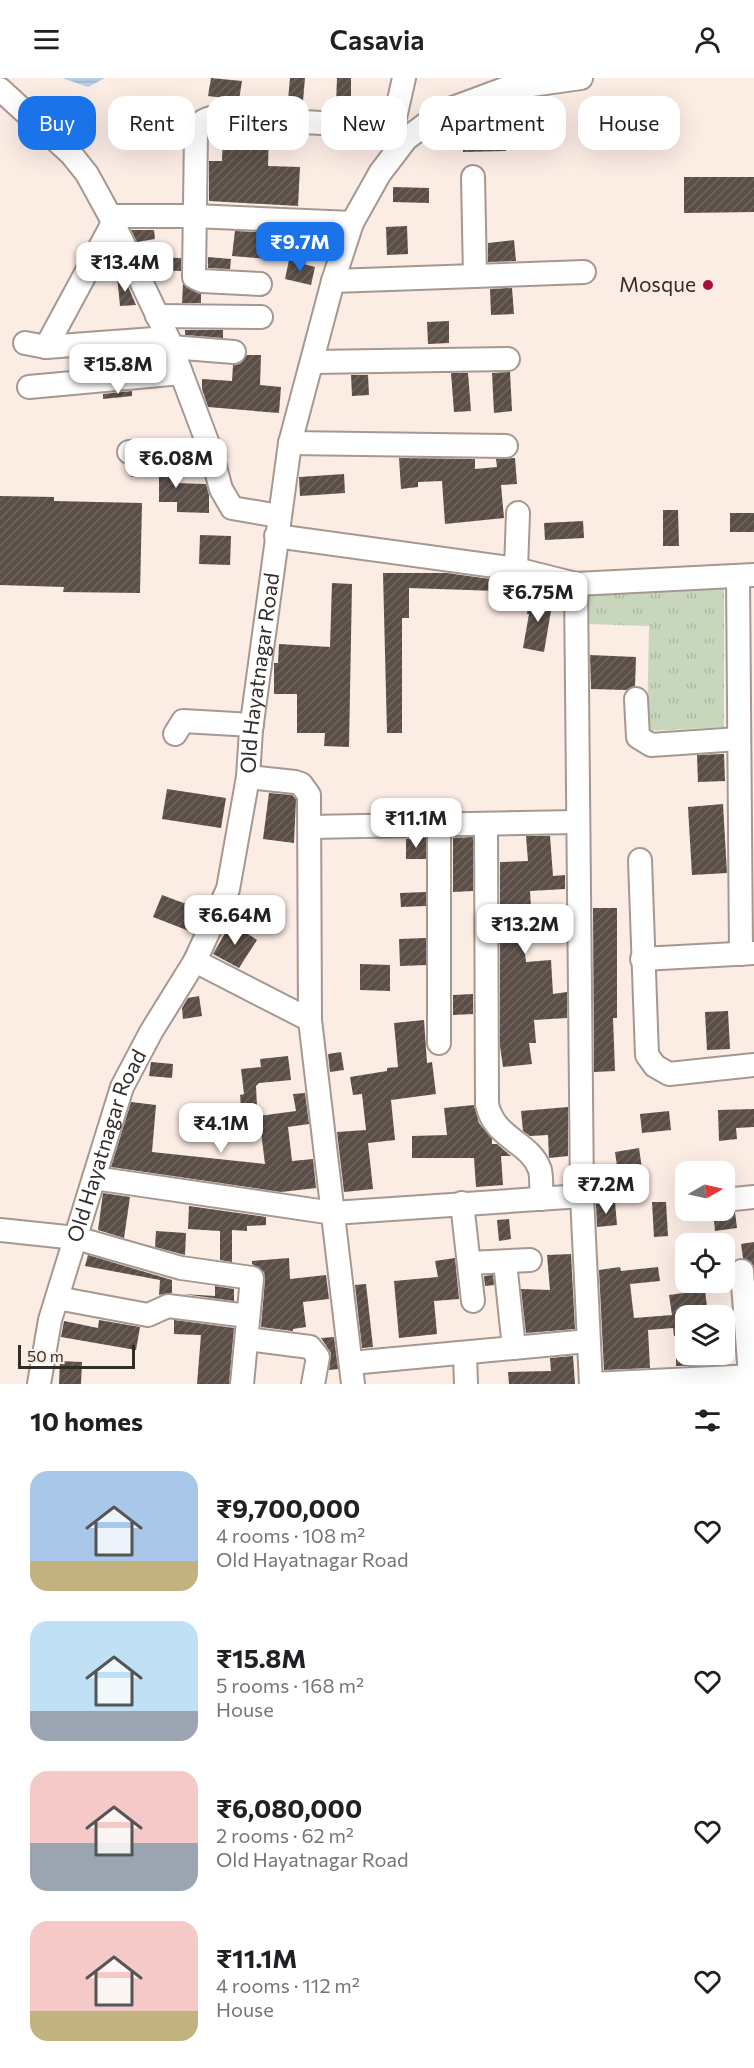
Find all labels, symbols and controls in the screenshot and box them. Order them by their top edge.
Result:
icon: menu [30,23,63,56]
text: Casavia [329,23,425,56]
icon: person [691,23,724,56]
chip: Buy [18,96,96,150]
chip: Rent [108,96,195,150]
chip: Filters [207,96,309,150]
chip: New [321,96,407,150]
chip: Apartment [419,96,566,150]
chip: House [578,96,680,150]
pin: ₹9.7M [258,222,342,273]
text: ₹9.7M [270,229,330,253]
pin: ₹13.4M [76,242,174,293]
text: ₹13.4M [90,249,160,273]
place label: Mosque [619,271,696,296]
marker: Mosque [701,278,715,292]
pin: ₹15.8M [69,344,167,395]
text: ₹15.8M [83,351,153,375]
pin: ₹6.08M [127,438,225,489]
text: ₹6.08M [139,445,213,469]
street label: Old Hayatnagar Road [234,571,283,774]
pin: ₹6.75M [489,572,587,623]
text: ₹6.75M [502,579,574,603]
pin: ₹11.1M [367,798,465,849]
text: ₹11.1M [385,805,447,829]
pin: ₹6.64M [186,895,284,946]
text: ₹6.64M [198,902,272,926]
pin: ₹13.2M [476,904,574,955]
text: ₹13.2M [491,911,559,935]
street label: Old Hayatnagar Road [61,1045,151,1245]
pin: ₹4.1M [179,1103,263,1154]
text: ₹4.1M [193,1110,249,1134]
north arrow [675,1161,735,1221]
map controls [675,1161,735,1365]
pin: ₹7.2M [564,1164,648,1215]
text: ₹7.2M [577,1171,635,1195]
button: locate [675,1233,735,1293]
button: layers [675,1305,735,1365]
scale bar [18,1342,135,1370]
text: 50 m [27,1346,64,1365]
icon: filters [691,1404,724,1437]
text: 10 homes [30,1405,143,1436]
text: ₹9,700,000 [216,1492,360,1523]
icon: home [78,1495,150,1567]
icon: heart [691,1515,724,1548]
text: 4 rooms · 108 m² [216,1523,365,1547]
text: Old Hayatnagar Road [216,1547,408,1571]
text: ₹15.8M [216,1642,306,1673]
icon: home [78,1645,150,1717]
icon: heart [691,1665,724,1698]
text: 5 rooms · 168 m² [216,1673,364,1697]
text: House [216,1697,274,1721]
text: ₹6,080,000 [216,1792,362,1823]
icon: home [78,1795,150,1867]
icon: heart [691,1815,724,1848]
text: 2 rooms · 62 m² [216,1823,354,1847]
text: Old Hayatnagar Road [216,1847,408,1871]
text: ₹11.1M [216,1942,297,1973]
icon: home [78,1945,150,2017]
icon: heart [691,1965,724,1998]
text: 4 rooms · 112 m² [216,1973,360,1997]
text: House [216,1997,274,2021]

